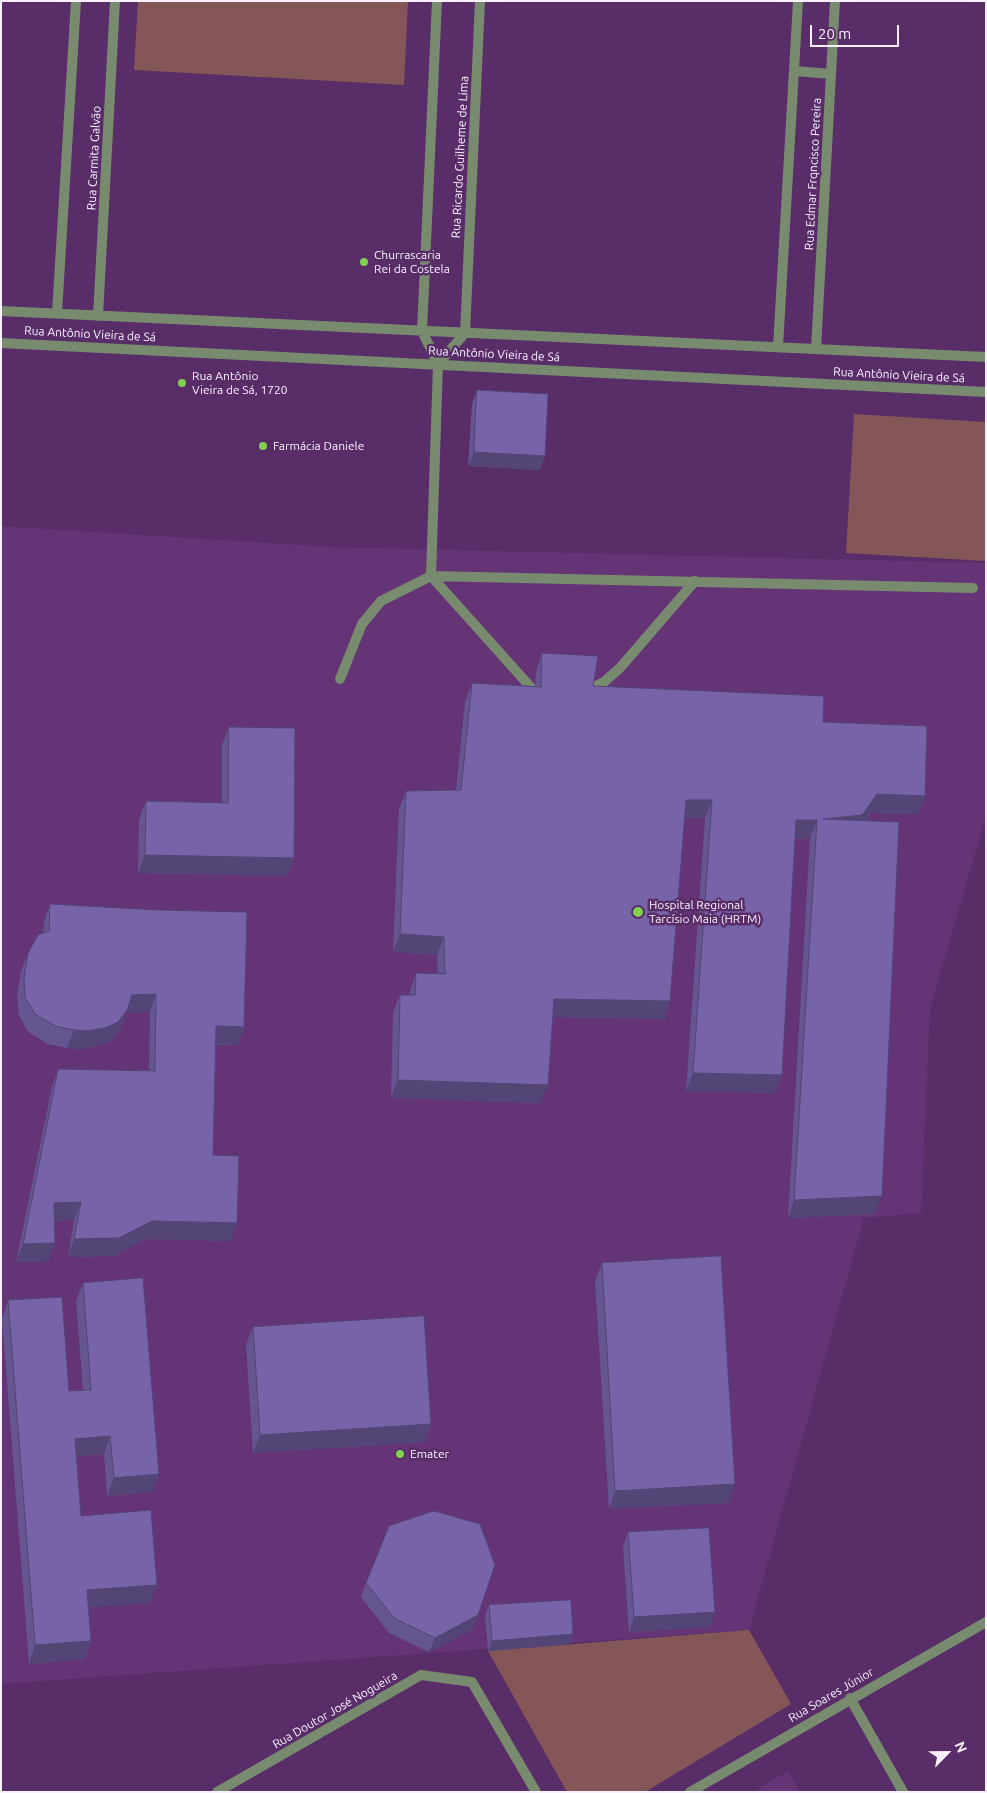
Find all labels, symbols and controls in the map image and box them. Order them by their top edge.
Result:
scale bar [812,15,901,47]
text: 20 m [818,25,851,42]
street label: Rua Ricardo Guilheme de Lima [449,75,471,239]
street label: Rua Edmar Frqncisco Pereira [802,97,824,251]
street label: Rua Carmita Galvão [84,105,104,211]
place label: Churrascaria Rei da Costela [374,248,450,276]
marker: Churrascaria Rei da Costela [358,256,370,268]
street label: Rua Antônio Vieira de Sá [24,323,156,345]
street label: Rua Antônio Vieira de Sá [428,343,560,365]
street label: Rua Antônio Vieira de Sá [833,364,965,386]
place label: Rua Antônio Vieira de Sá, 1720 [192,369,288,397]
marker: Rua Antônio Vieira de Sá, 1720 [176,377,188,389]
place label: Farmácia Daniele [273,439,364,453]
marker: Farmácia Daniele [257,440,269,452]
place label: Hospital Regional Tarcísio Maia (HRTM) [649,898,761,926]
marker: Hospital Regional Tarcísio Maia (HRTM) [631,905,645,919]
place label: Emater [410,1447,449,1461]
marker: Emater [394,1448,406,1460]
street label: Rua Soares Júnior [786,1665,876,1725]
street label: Rua Doutor José Nogueira [270,1668,400,1752]
north arrow [922,1728,972,1778]
text: N [951,1739,970,1755]

